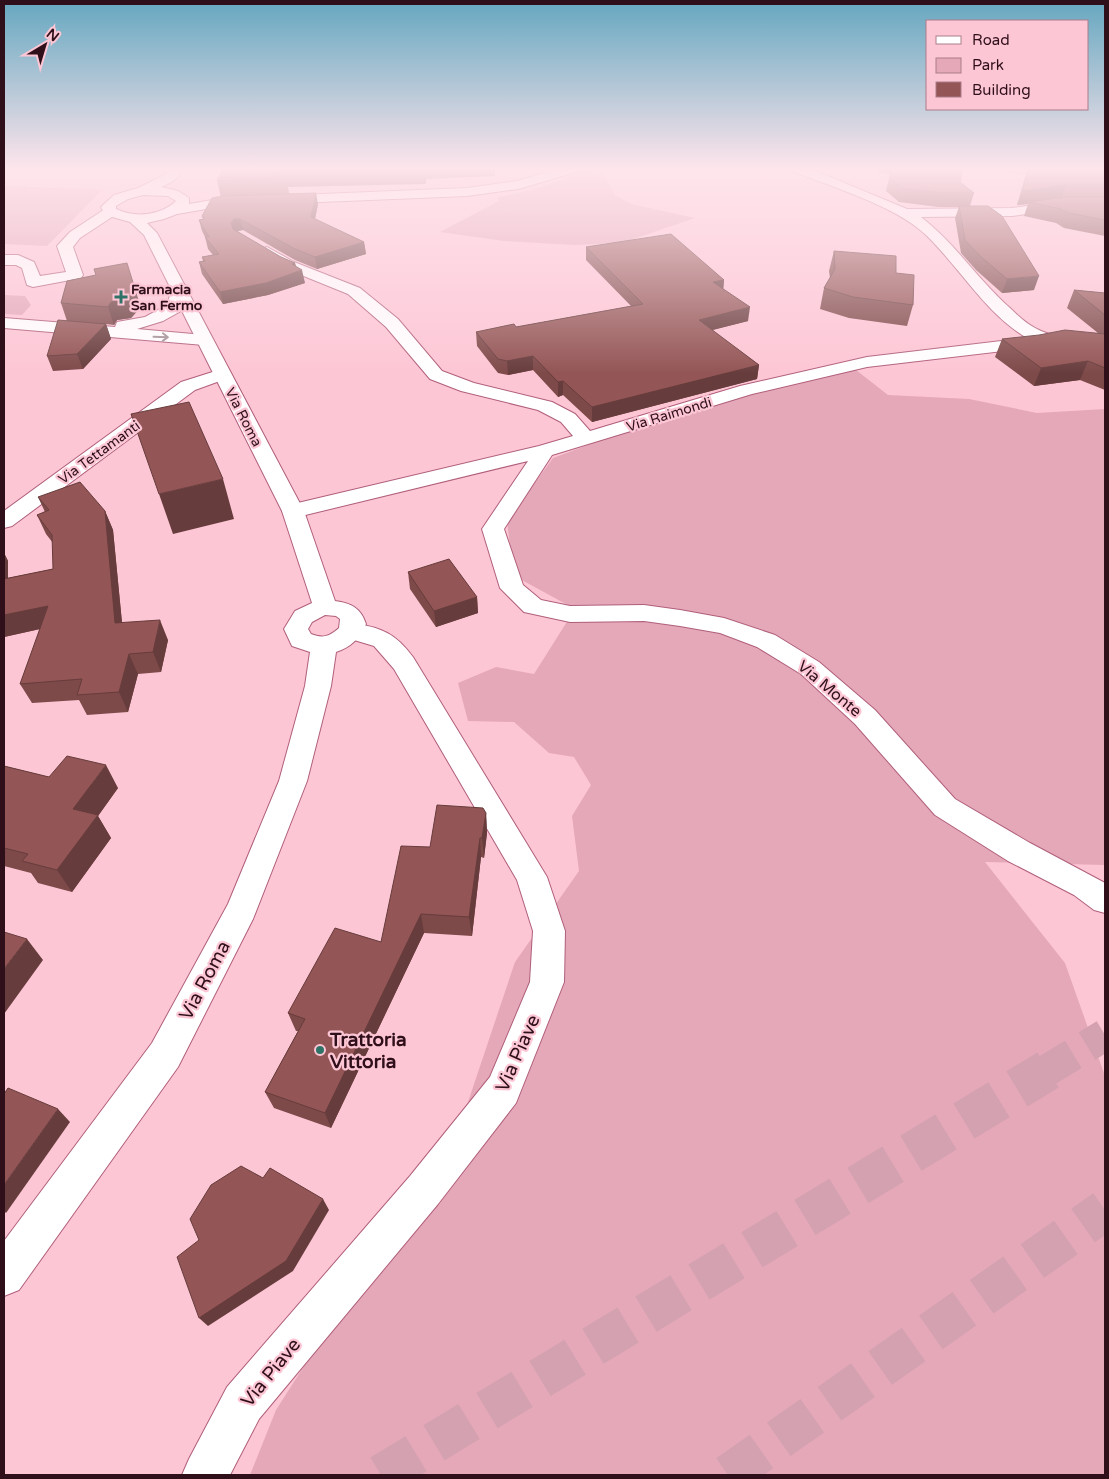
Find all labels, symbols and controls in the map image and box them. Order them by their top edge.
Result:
north arrow [20,20,70,70]
legend [926,20,1089,110]
text: N [43,25,62,45]
text: Road [972,31,1010,49]
text: Park [972,56,1004,74]
text: Building [972,81,1031,99]
place label: Farmacia San Fermo [131,281,203,314]
marker: Farmacia San Fermo [115,291,127,303]
one-way arrow [153,332,169,341]
street label: Via Roma [222,385,266,450]
street label: Via Raimondi [625,393,714,435]
street label: Via Tettamanti [55,417,143,488]
street label: Via Monte [793,656,866,721]
street label: Via Roma [175,937,235,1024]
street label: Via Piave [491,1012,545,1095]
place label: Trattoria Vittoria [329,1029,407,1073]
marker: Trattoria Vittoria [314,1044,326,1056]
street label: Via Piave [236,1334,305,1411]

